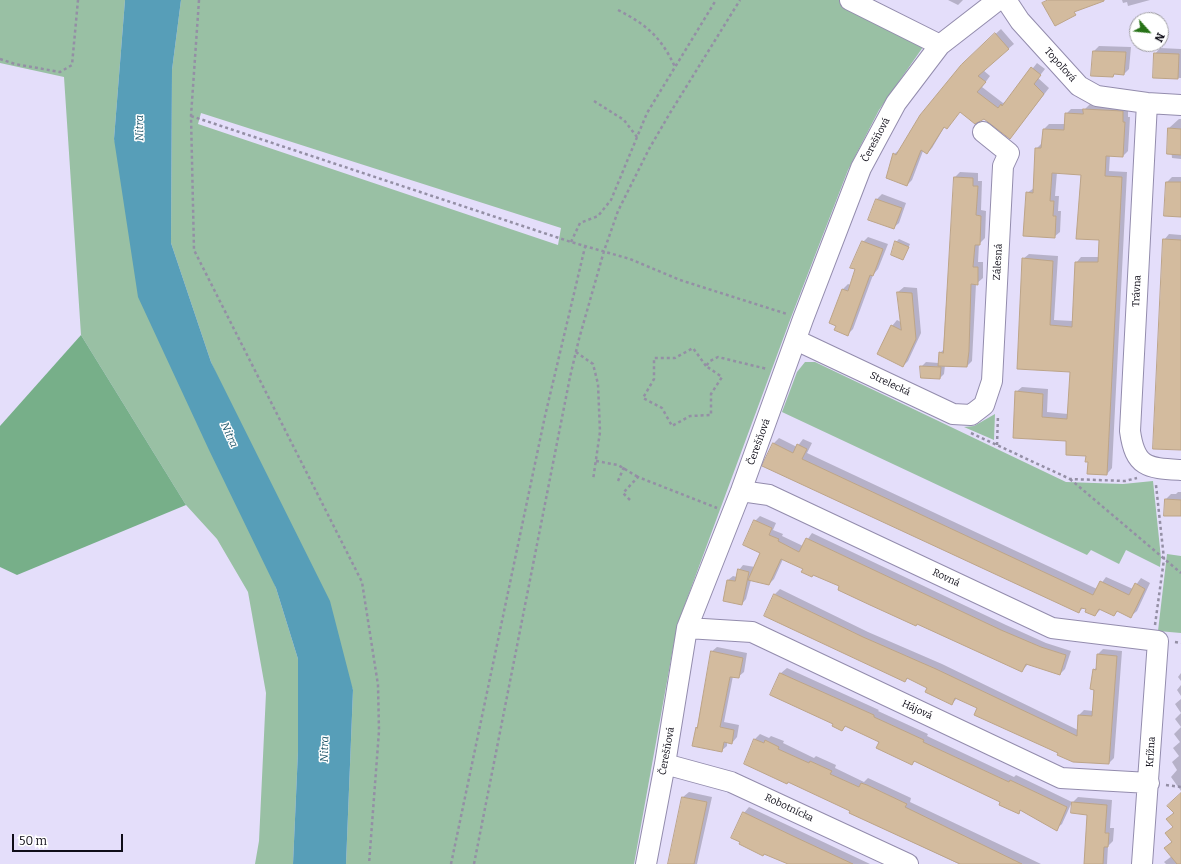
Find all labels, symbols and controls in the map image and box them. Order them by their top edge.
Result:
north arrow [1129,12,1169,52]
text: N [1152,30,1167,44]
street label: Topoľová [1042,45,1078,85]
water label: Nitra [133,115,147,141]
street label: Čerešňová [859,116,893,164]
street label: Zálesná [991,243,1005,281]
street label: Trávna [1130,275,1144,307]
street label: Strelecká [868,369,912,399]
street label: Čerešňová [745,417,773,467]
water label: Nitra [218,420,240,450]
street label: Rovná [930,566,962,590]
street label: Hájová [900,698,934,722]
street label: Čerešňová [657,726,677,776]
water label: Nitra [318,736,332,762]
street label: Krížna [1144,736,1158,768]
street label: Robotnícka [763,791,815,825]
scale bar [14,826,125,852]
text: 50 m [19,834,47,848]

